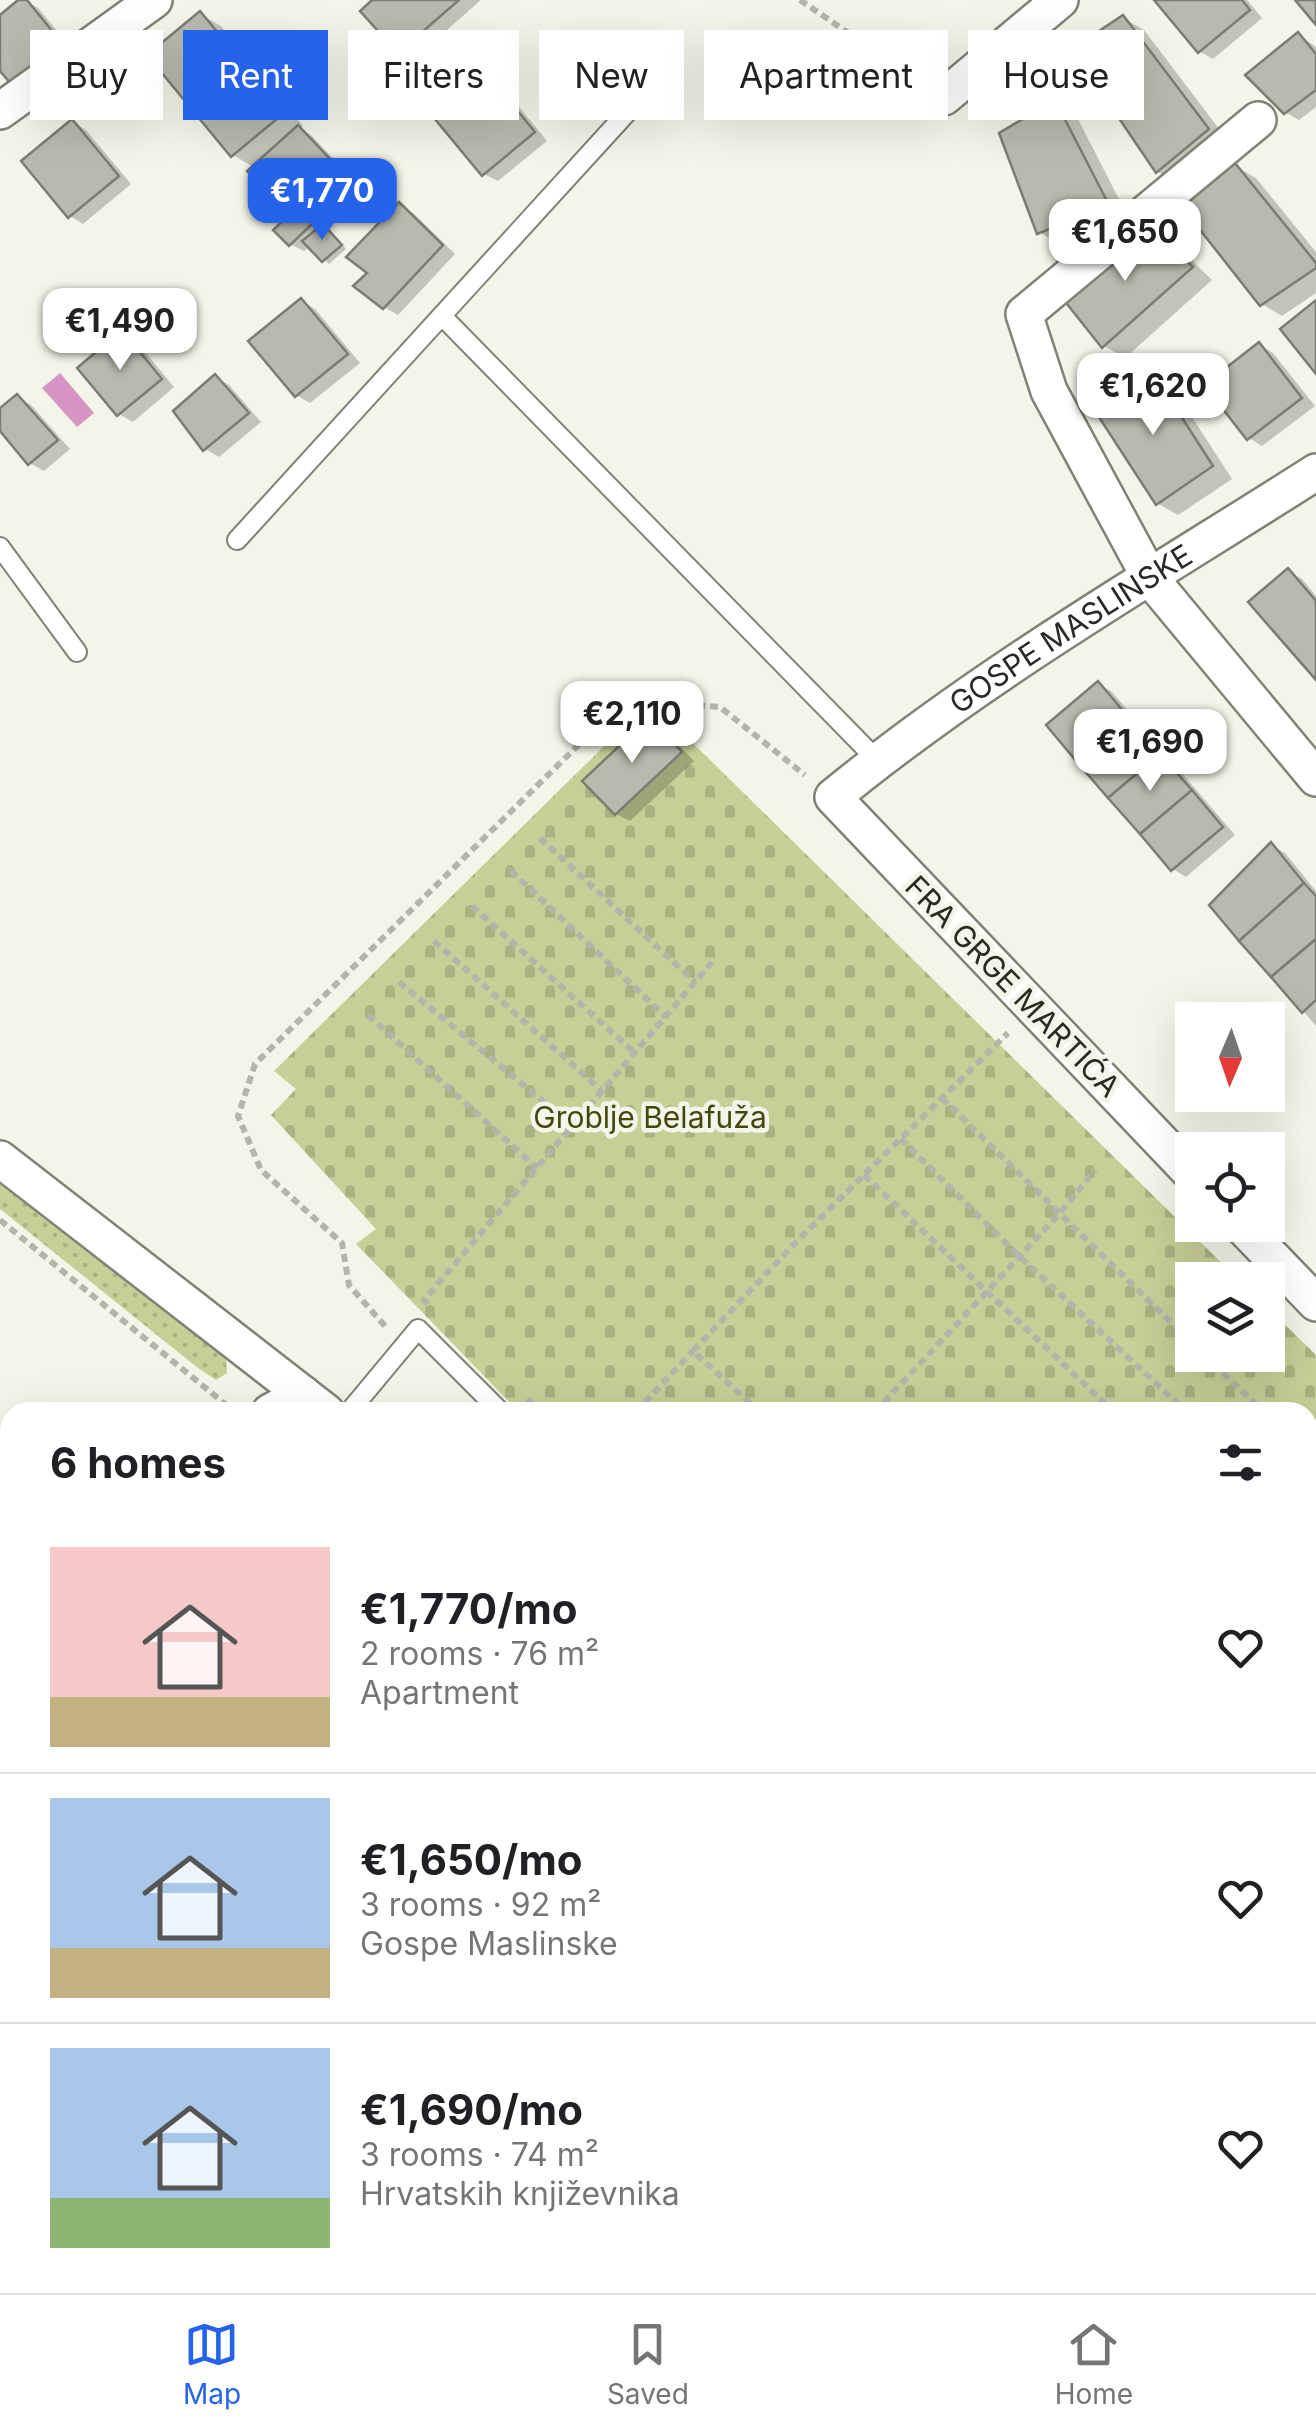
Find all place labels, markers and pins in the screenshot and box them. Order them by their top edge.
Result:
pin: €1,770 [241,158,403,243]
pin: €1,650 [1044,199,1206,284]
pin: €1,490 [39,288,201,373]
pin: €1,620 [1072,353,1234,438]
pin: €2,110 [551,681,713,766]
pin: €1,690 [1069,709,1231,794]

